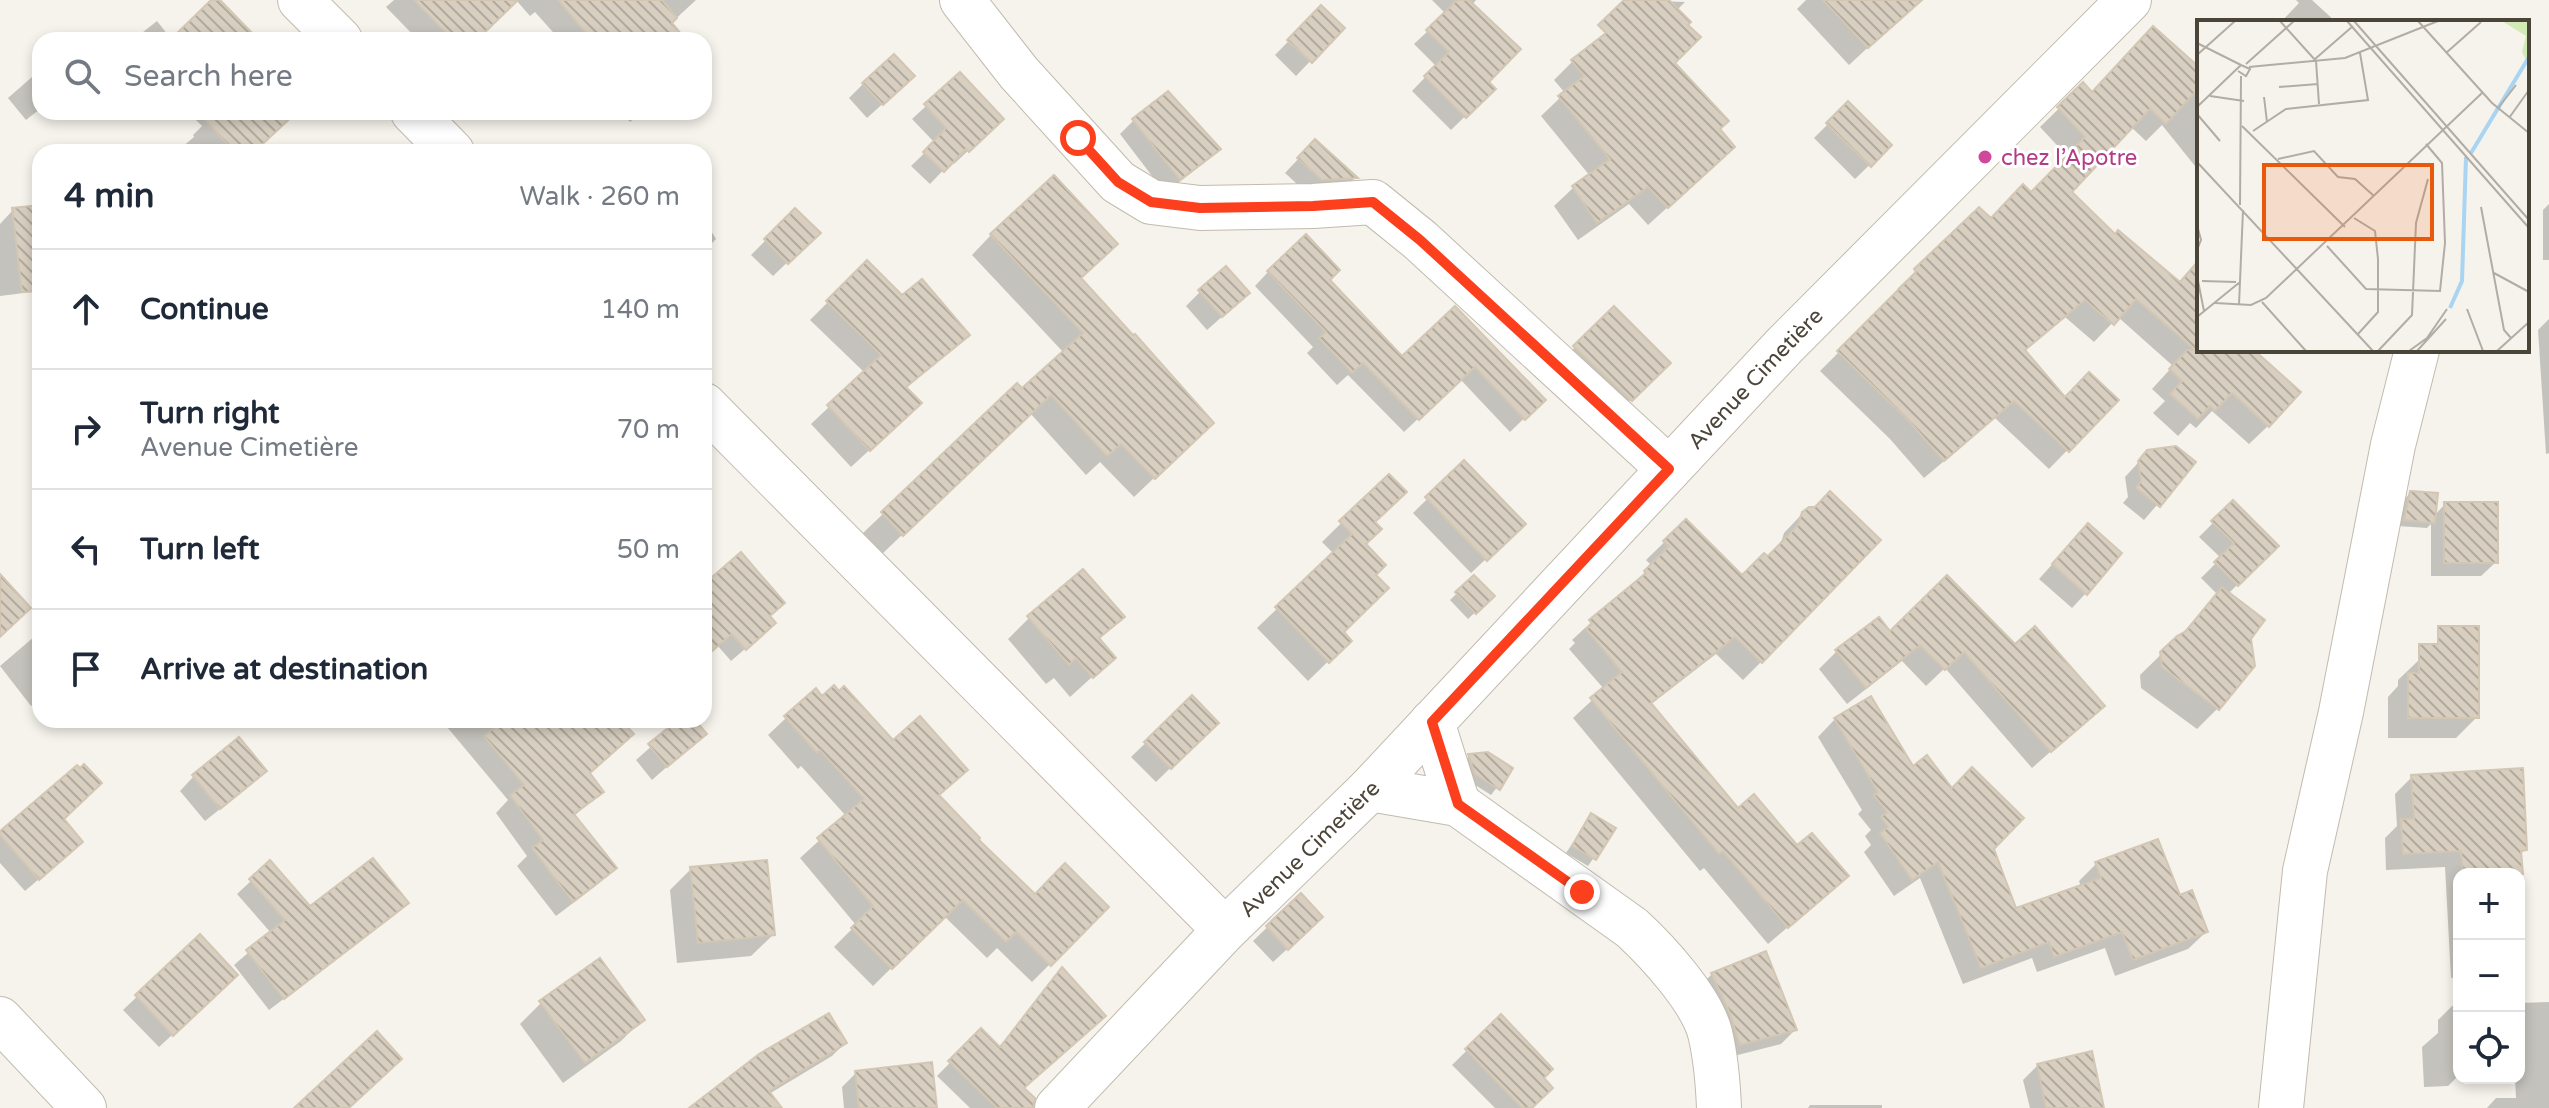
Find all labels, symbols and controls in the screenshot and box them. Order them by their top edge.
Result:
inset map [2197,20,2529,352]
search box [32,32,712,120]
icon: search [60,54,104,98]
text: Search here [124,58,293,95]
route start [1060,120,1096,156]
place label: chez l’Apotre [2001,145,2137,171]
marker: chez l’Apotre [1976,148,1994,166]
text: 4 min [64,176,155,217]
text: Walk · 260 m [520,181,680,212]
icon: ahead [64,287,108,331]
text: Continue [140,291,269,328]
text: 140 m [600,294,680,325]
street label: Avenue Cimetière [1683,303,1829,455]
text: Turn right [140,395,280,432]
icon: right [64,407,108,451]
text: 70 m [617,414,680,445]
text: Avenue Cimetière [140,432,358,463]
icon: left [64,527,108,571]
text: Turn left [140,531,259,568]
text: 50 m [617,534,680,565]
icon: arrive [64,647,108,691]
text: Arrive at destination [140,651,428,688]
street label: Avenue Cimetière [1234,775,1385,923]
map controls [2453,868,2525,1084]
button: + [2453,868,2525,940]
route end [1564,874,1600,910]
button: − [2453,940,2525,1012]
button: locate [2453,1012,2525,1084]

